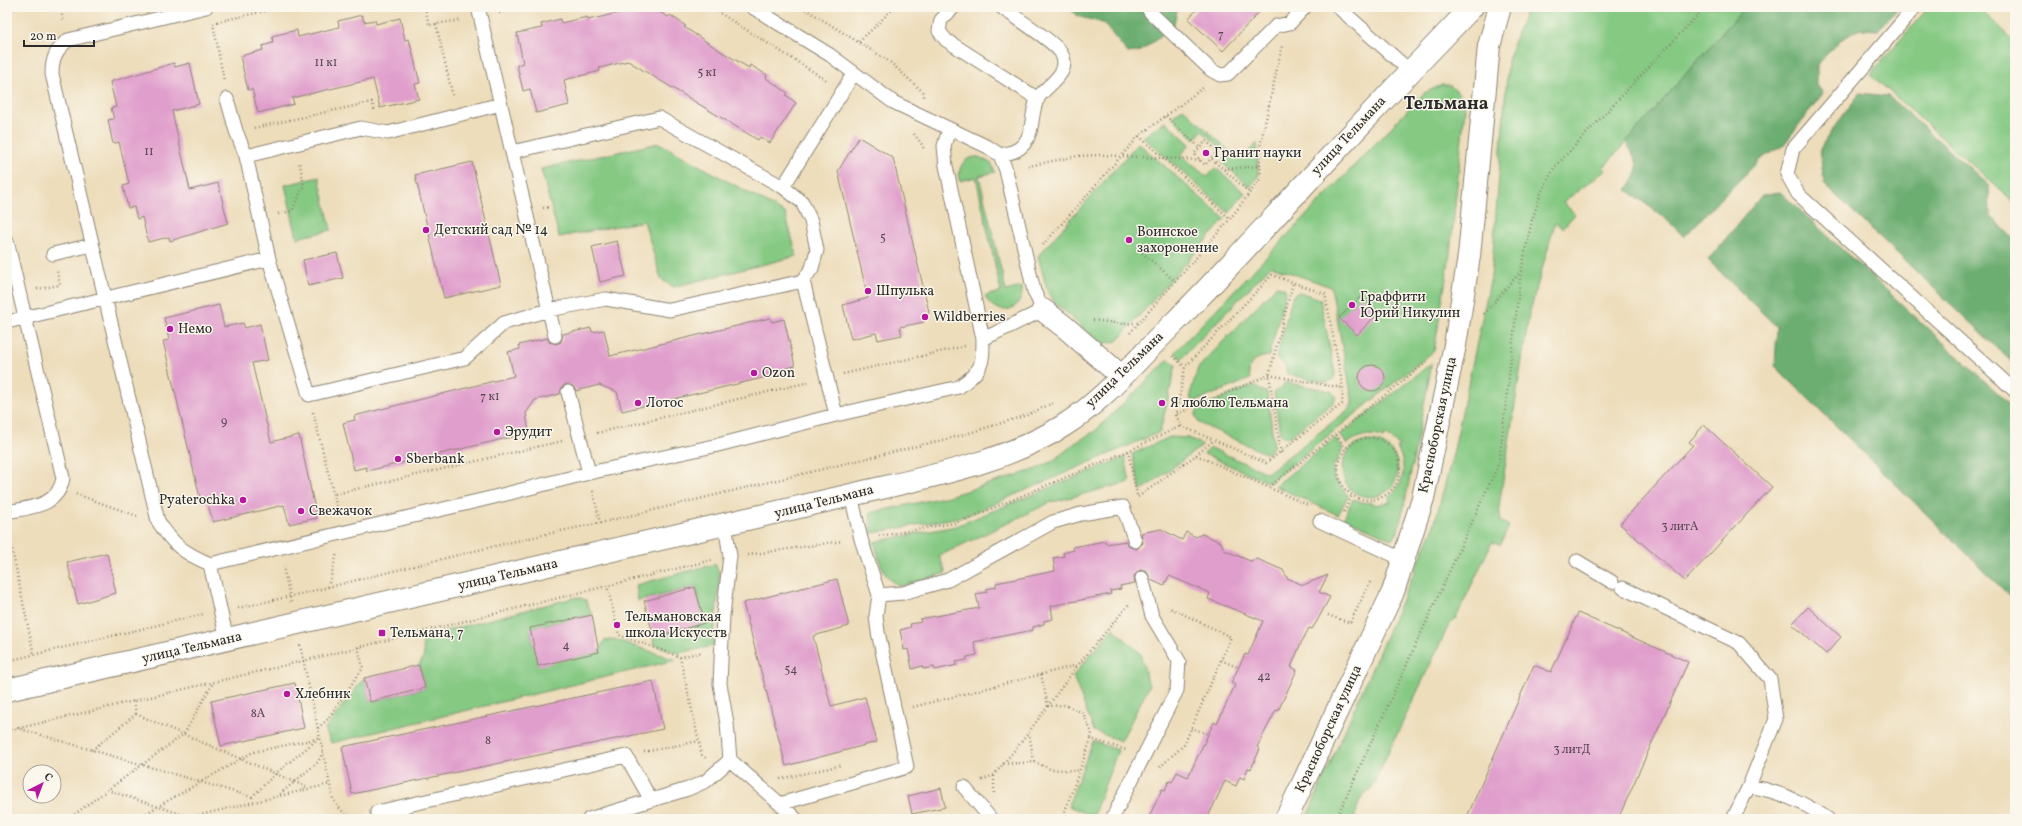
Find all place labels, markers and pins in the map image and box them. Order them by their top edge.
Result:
place label: Гранит науки [1214,144,1302,163]
marker: Гранит науки [1201,148,1211,158]
place label: Детский сад № 14 [434,221,548,240]
place label: Воинское захоронение [1137,223,1219,258]
marker: Детский сад № 14 [421,225,431,235]
marker: Воинское захоронение [1124,235,1134,245]
place label: Шпулька [876,282,934,301]
marker: Шпулька [863,286,873,296]
place label: Граффити Юрий Никулин [1360,288,1461,323]
marker: Граффити Юрий Никулин [1347,300,1357,310]
place label: Wildberries [933,308,1006,327]
marker: Wildberries [920,312,930,322]
place label: Немо [178,320,212,339]
marker: Немо [165,324,175,334]
place label: Ozon [762,364,795,383]
marker: Ozon [749,368,759,378]
place label: Лотос [646,394,684,413]
place label: Я люблю Тельмана [1170,394,1289,413]
marker: Лотос [633,398,643,408]
marker: Я люблю Тельмана [1157,398,1167,408]
place label: Эрудит [505,423,552,442]
marker: Эрудит [492,427,502,437]
place label: Sberbank [406,450,465,469]
marker: Sberbank [393,454,403,464]
place label: Pyaterochka [159,491,235,510]
marker: Pyaterochka [238,495,248,505]
place label: Свежачок [309,502,372,521]
marker: Свежачок [296,506,306,516]
place label: Тельмановская школа Искусств [625,608,727,643]
marker: Тельмановская школа Искусств [612,620,622,630]
place label: Тельмана, 7 [390,624,464,643]
marker: Тельмана, 7 [377,628,387,638]
place label: Хлебник [295,685,351,704]
marker: Хлебник [282,689,292,699]

